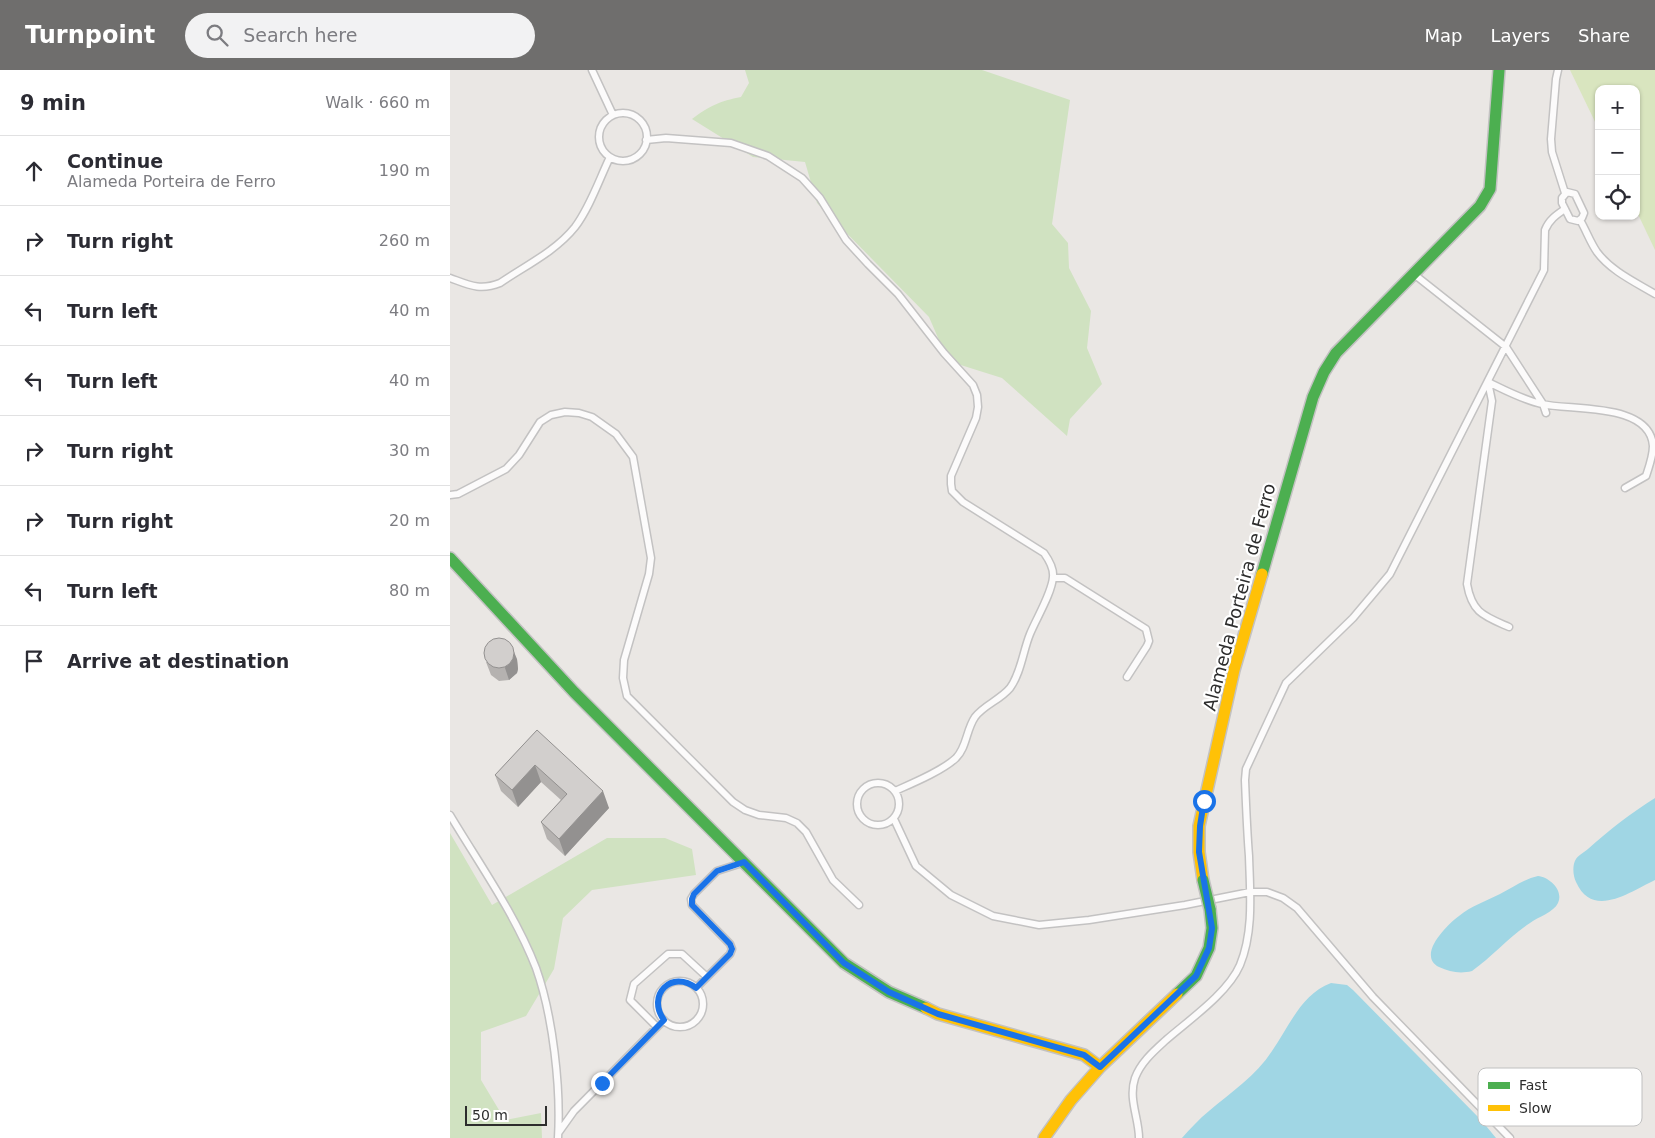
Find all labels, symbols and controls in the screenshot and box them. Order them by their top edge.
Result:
search box [185,13,535,58]
text: Turnpoint [25,21,155,49]
icon: search [203,21,231,49]
text: Search here [243,24,357,46]
text: Map [1424,25,1462,46]
text: Layers [1490,25,1550,46]
text: Share [1578,25,1630,46]
map controls [1595,85,1640,220]
button: + [1595,85,1640,130]
text: 9 min [20,91,86,115]
text: Walk · 660 m [325,93,430,112]
button: − [1595,130,1640,175]
text: Continue [67,150,163,172]
icon: ahead [20,157,48,185]
text: 190 m [379,161,430,180]
text: Alameda Porteira de Ferro [67,172,276,191]
button: locate [1595,175,1640,220]
icon: right [20,227,48,255]
text: Turn right [67,230,173,252]
text: 260 m [379,231,430,250]
icon: left [20,297,48,325]
text: Turn left [67,300,158,322]
text: 40 m [389,301,430,320]
icon: left [20,367,48,395]
text: Turn left [67,370,158,392]
text: 40 m [389,371,430,390]
icon: right [20,437,48,465]
text: Turn right [67,440,173,462]
text: 30 m [389,441,430,460]
street label: Alameda Porteira de Ferro [1198,481,1280,713]
icon: right [20,507,48,535]
text: Turn right [67,510,173,532]
text: 20 m [389,511,430,530]
icon: left [20,577,48,605]
text: Turn left [67,580,158,602]
text: 80 m [389,581,430,600]
icon: arrive [20,647,48,675]
text: Arrive at destination [67,650,289,672]
route start [1193,790,1216,813]
legend [1478,1068,1642,1126]
route end [591,1072,614,1095]
text: Fast [1519,1077,1548,1093]
text: Slow [1519,1100,1552,1116]
scale bar [465,1103,548,1126]
text: 50 m [472,1107,508,1123]

